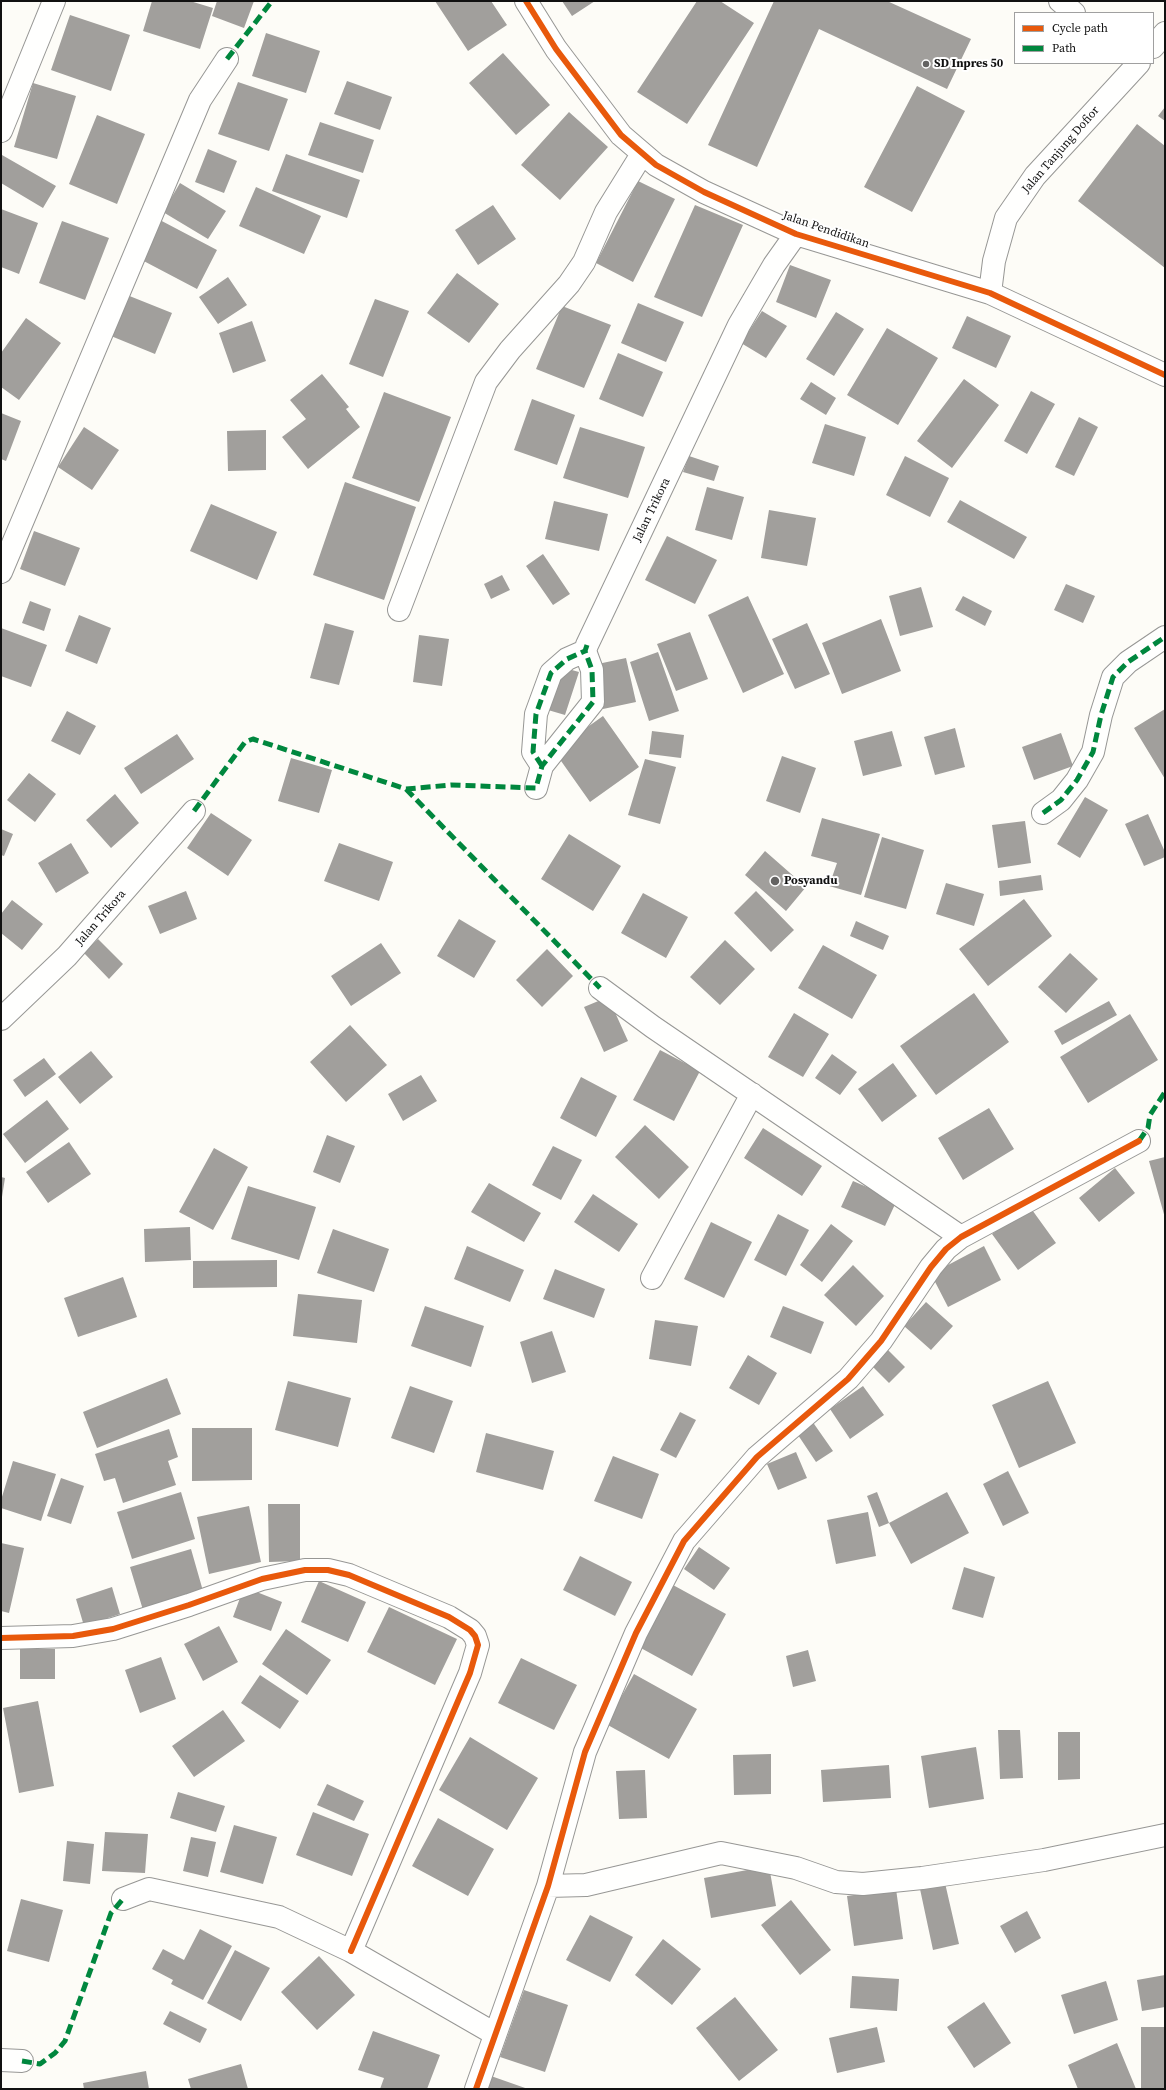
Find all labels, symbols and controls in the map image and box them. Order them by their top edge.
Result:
legend [1014,12,1154,64]
text: Cycle path [1052,20,1108,36]
text: Path [1052,40,1076,56]
place label: SD Inpres 50 [934,57,1003,71]
marker: SD Inpres 50 [921,59,931,69]
street label: Jalan Tanjung Dofior [1019,104,1103,196]
street label: Jalan Pendidikan [781,208,871,252]
street label: Jalan Trikora [630,476,674,544]
place label: Posyandu [784,874,837,888]
marker: Posyandu [769,875,781,887]
street label: Jalan Trikora [73,887,129,949]

